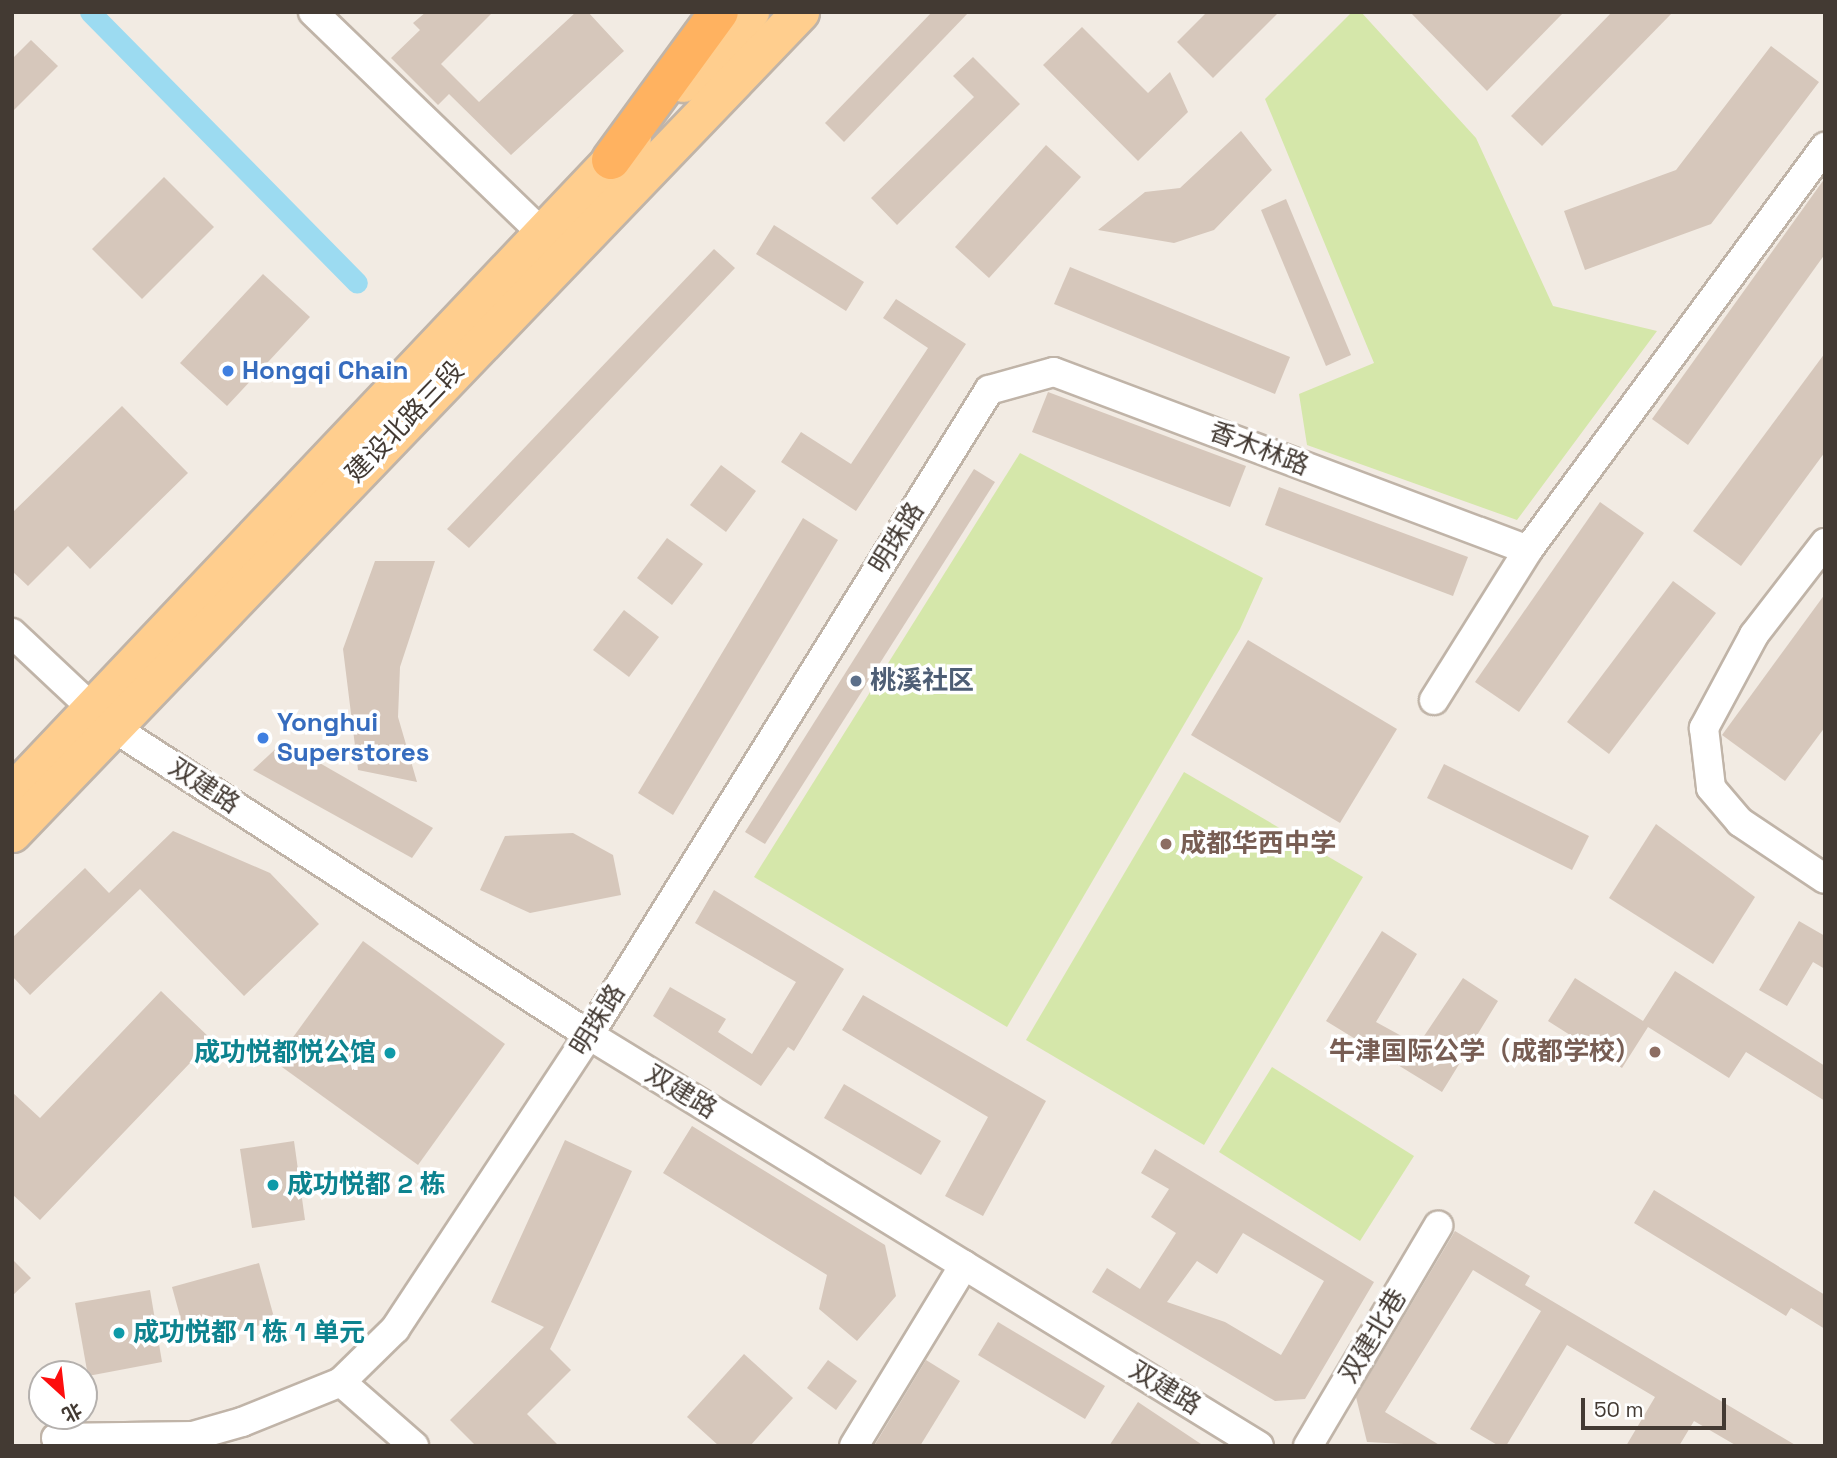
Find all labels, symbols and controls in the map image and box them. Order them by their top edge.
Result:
place label: Hongqi Chain [242,355,408,387]
street label: 建设北路三段 [340,355,470,489]
marker: Hongqi Chain [220,363,236,379]
street label: 香木林路 [1205,416,1313,482]
street label: 明珠路 [863,497,931,579]
place label: 桃溪社区 [870,665,974,697]
marker: 桃溪社区 [848,673,864,689]
place label: Yonghui Superstores [277,707,429,768]
marker: Yonghui Superstores [255,730,271,746]
street label: 双建路 [163,752,245,820]
place label: 成都华西中学 [1180,828,1336,860]
marker: 成都华西中学 [1158,836,1174,852]
street label: 明珠路 [564,979,632,1061]
place label: 牛津国际公学（成都学校） [1329,1036,1641,1068]
place label: 成功悦都悦公馆 [194,1037,376,1069]
marker: 牛津国际公学（成都学校） [1647,1044,1663,1060]
marker: 成功悦都悦公馆 [382,1045,398,1061]
street label: 双建路 [640,1059,722,1125]
place label: 成功悦都 2 栋 [287,1169,446,1201]
marker: 成功悦都 2 栋 [265,1177,281,1193]
street label: 双建北巷 [1333,1283,1413,1389]
place label: 成功悦都 1 栋 1 单元 [133,1317,365,1349]
marker: 成功悦都 1 栋 1 单元 [111,1325,127,1341]
street label: 双建路 [1124,1355,1206,1421]
north arrow [28,1360,98,1430]
scale bar [1585,1384,1730,1428]
text: 50 m [1594,1396,1644,1423]
text: 北 [58,1397,86,1428]

